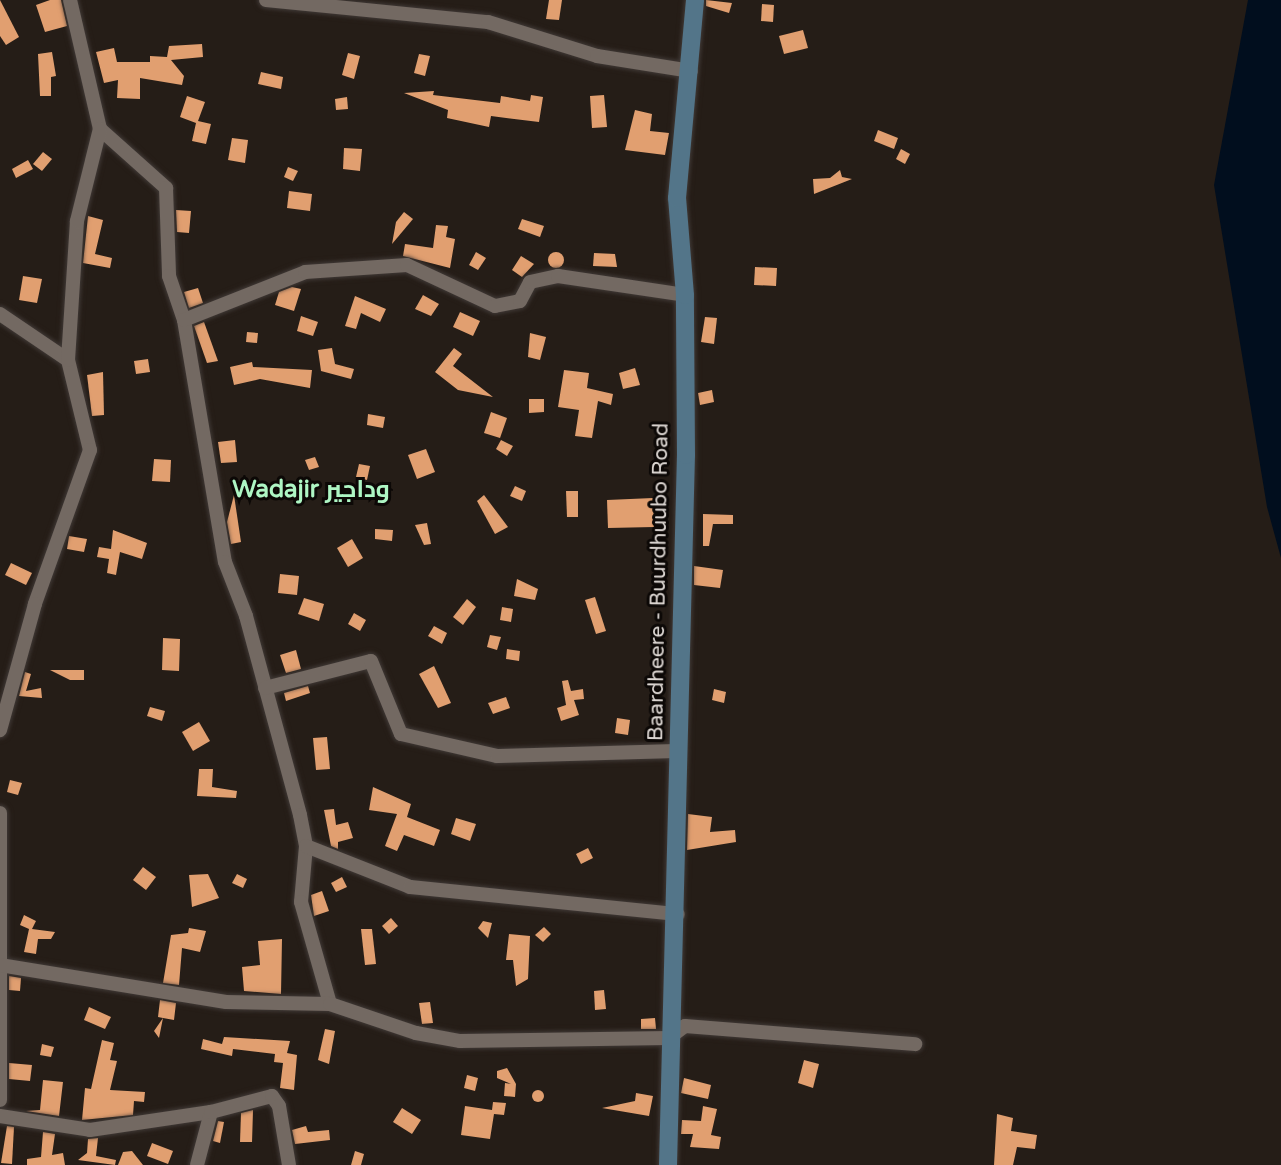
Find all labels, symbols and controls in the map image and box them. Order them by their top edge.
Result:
street label: Baardheere - Buurdhuubo Road [644,423,674,741]
district label: Wadajir وداجير [232,476,390,504]

